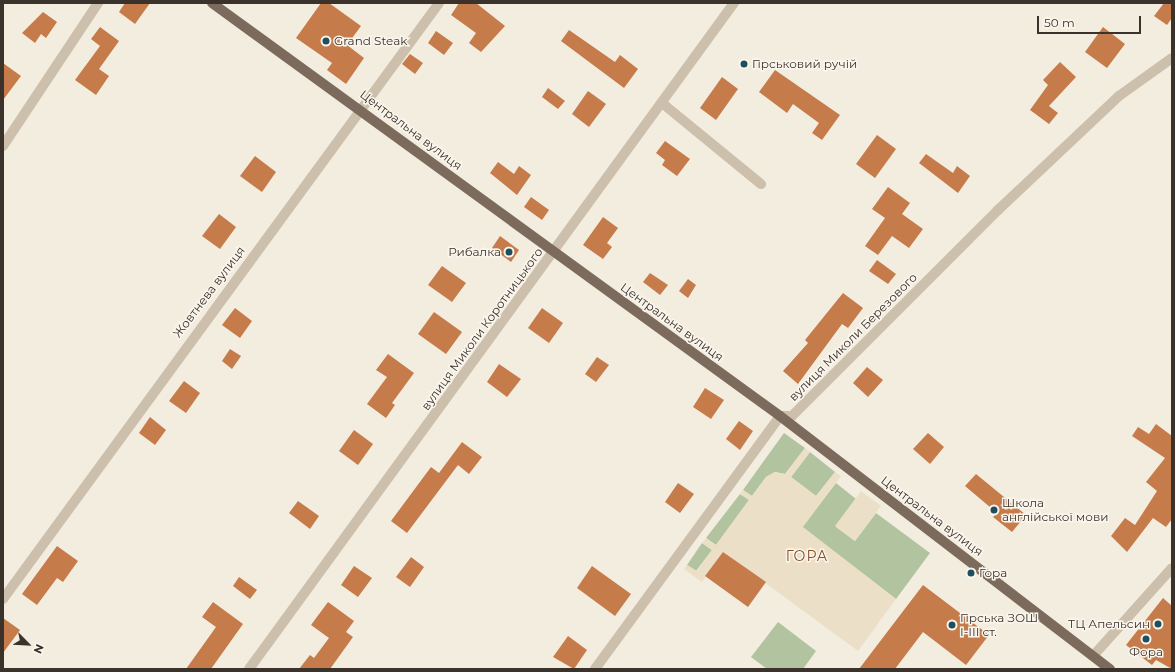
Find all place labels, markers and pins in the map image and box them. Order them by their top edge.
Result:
place label: Grand Steak [334,34,407,48]
marker: Grand Steak [321,36,331,46]
place label: Гірськовий ручій [752,57,857,71]
marker: Гірськовий ручій [739,59,749,69]
place label: Рибалка [448,245,501,259]
marker: Рибалка [504,247,514,257]
place label: Школа англійської мови [1002,496,1108,524]
marker: Школа англійської мови [989,505,999,515]
place label: Гора [979,566,1007,580]
marker: Гора [966,568,976,578]
place label: Гірська ЗОШ І-ІІІ ст. [960,611,1038,639]
place label: ТЦ Апельсин [1068,617,1150,631]
marker: ТЦ Апельсин [1153,619,1163,629]
marker: Гірська ЗОШ І-ІІІ ст. [947,620,957,630]
marker: Фора [1141,634,1151,644]
place label: Фора [1129,645,1163,659]

